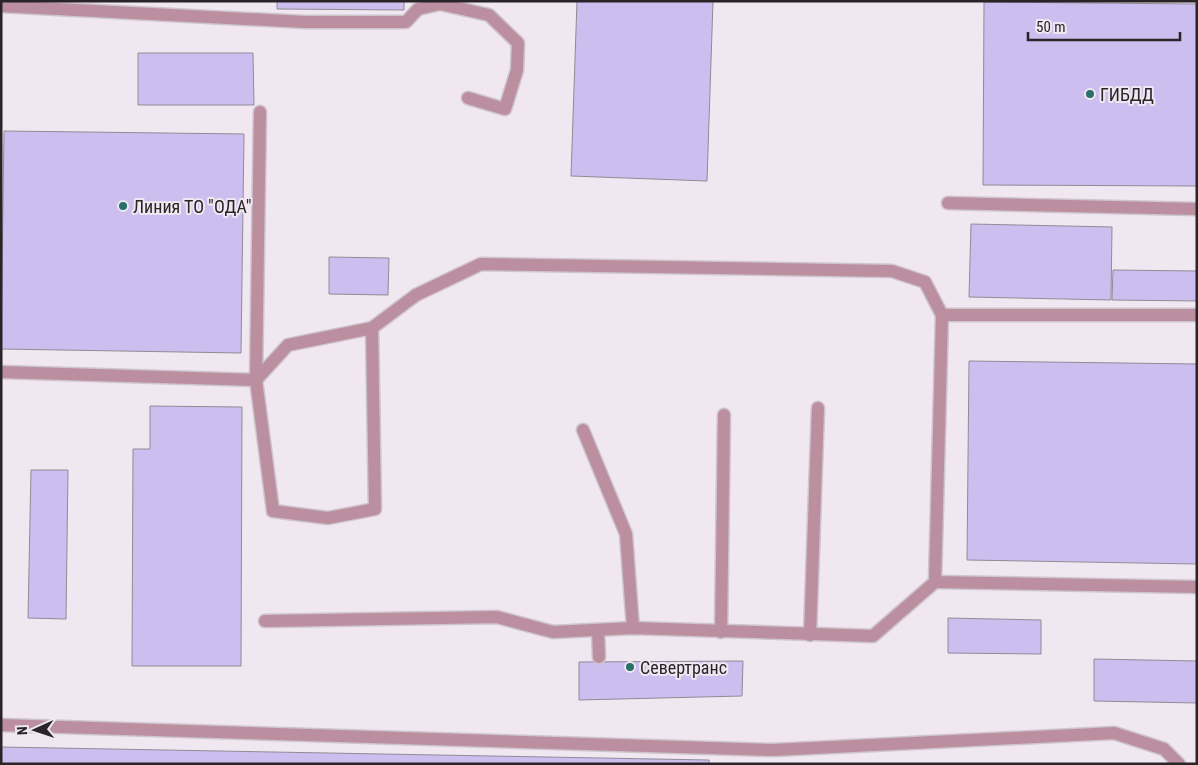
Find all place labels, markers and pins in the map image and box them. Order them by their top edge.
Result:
place label: ГИБДД [1100,84,1154,105]
marker: ГИБДД [1084,88,1096,100]
place label: Линия ТО "ОДА" [133,196,252,217]
marker: Линия ТО "ОДА" [117,200,129,212]
place label: Севертранс [640,657,727,678]
marker: Севертранс [624,661,636,673]

